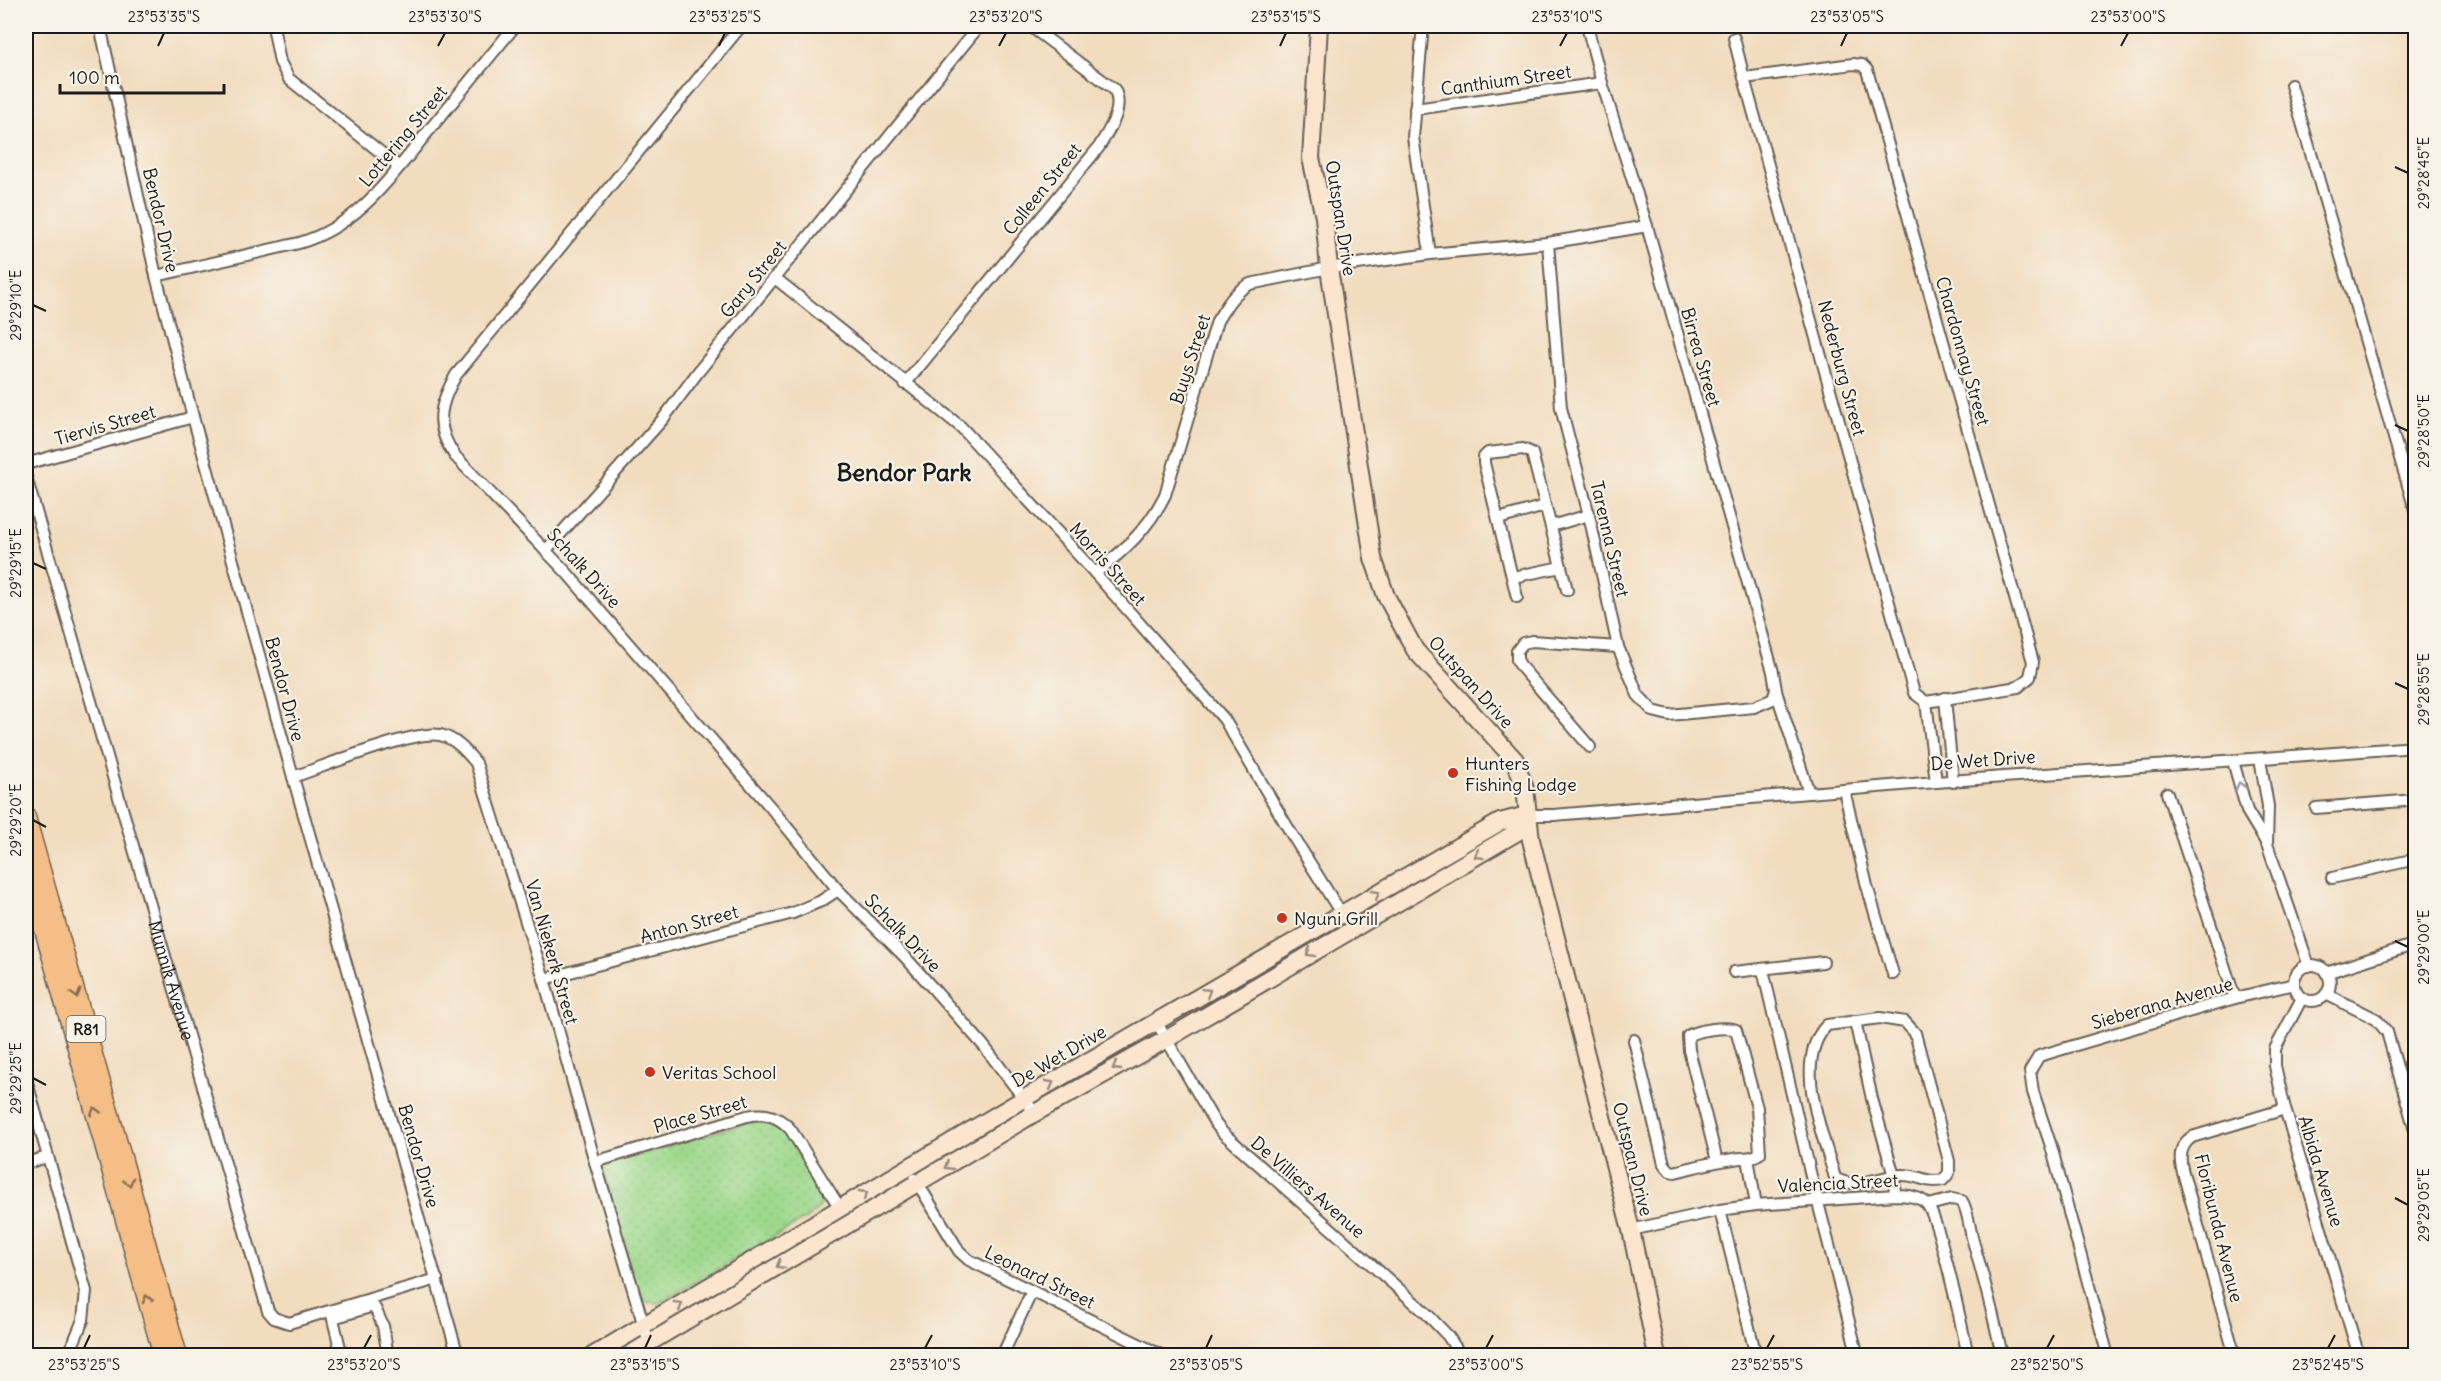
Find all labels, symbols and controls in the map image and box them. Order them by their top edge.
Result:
text: 23°53'35"S [128,7,200,26]
text: 23°53'30"S [408,7,482,26]
text: 23°53'25"S [689,7,761,26]
text: 23°53'20"S [969,7,1043,26]
text: 23°53'15"S [1251,7,1321,26]
text: 23°53'10"S [1531,7,1603,26]
text: 23°53'05"S [1810,7,1884,26]
text: 23°53'00"S [2091,7,2165,26]
scale bar [60,57,224,95]
street label: Canthium Street [1439,59,1573,101]
text: 100 m [69,66,120,89]
street label: Lottering Street [354,81,452,191]
text: 29°28'45"E [2414,137,2433,209]
street label: Colleen Street [998,138,1086,240]
street label: Outspan Drive [1321,159,1361,277]
street label: Bendor Drive [138,165,184,275]
street label: Gary Street [715,236,791,322]
text: 29°29'10"E [6,269,25,341]
street label: Chardonnay Street [1931,274,1995,428]
street label: Nederburg Street [1813,298,1871,438]
street label: Birrea Street [1676,305,1726,409]
street label: Buys Street [1165,311,1215,407]
text: 29°28'50"E [2414,394,2433,468]
street label: Tiervis Street [52,400,158,450]
district label: Bendor Park [836,457,972,487]
street label: Tarenna Street [1585,479,1635,599]
street label: Morris Street [1065,518,1151,610]
street label: Schalk Drive [542,523,626,613]
text: 29°29'15"E [6,528,25,598]
street label: Outspan Drive [1423,631,1519,733]
street label: Bendor Drive [260,634,310,744]
text: 29°28'55"E [2414,652,2433,725]
street label: De Wet Drive [1930,745,2036,775]
place label: Hunters Fishing Lodge [1465,752,1577,796]
marker: Hunters Fishing Lodge [1446,766,1460,780]
one-way arrow [2235,781,2247,792]
text: 29°29'20"E [6,783,25,857]
one-way arrow [1474,848,1484,859]
street label: Van Niekerk Street [520,877,584,1027]
street label: Schalk Drive [860,889,946,977]
one-way arrow [1370,890,1380,902]
street label: Anton Street [637,900,741,948]
place label: Nguni Grill [1294,907,1378,930]
text: 29°29'00"E [2414,909,2433,985]
marker: Nguni Grill [1275,911,1289,925]
street label: Munnik Avenue [144,918,200,1043]
one-way arrow [1306,946,1316,957]
street label: Sieberana Avenue [2089,972,2235,1034]
one-way arrow [69,988,81,999]
one-way arrow [1201,989,1212,1000]
road number: R81 [66,1016,106,1042]
street label: De Wet Drive [1008,1020,1110,1092]
text: 29°29'25"E [6,1042,25,1114]
one-way arrow [1112,1060,1122,1072]
place label: Veritas School [662,1061,776,1084]
marker: Veritas School [643,1065,657,1079]
one-way arrow [1044,1079,1054,1091]
street label: Place Street [651,1090,749,1138]
street label: Outspan Drive [1608,1100,1658,1218]
street label: Bendor Drive [393,1101,445,1211]
one-way arrow [90,1107,102,1117]
street label: Albida Avenue [2293,1113,2349,1229]
street label: De Villiers Avenue [1246,1131,1370,1243]
street label: Floribunda Avenue [2189,1151,2249,1305]
one-way arrow [944,1159,954,1171]
street label: Valencia Street [1777,1168,1899,1198]
text: 29°29'05"E [2414,1168,2433,1242]
one-way arrow [122,1176,134,1187]
one-way arrow [858,1189,868,1201]
street label: Leonard Street [981,1240,1099,1314]
one-way arrow [776,1258,786,1270]
one-way arrow [142,1294,155,1304]
one-way arrow [673,1300,683,1312]
text: 23°53'25"S [48,1355,120,1374]
text: 23°53'20"S [327,1355,401,1374]
text: 23°53'15"S [610,1355,680,1374]
text: 23°53'10"S [889,1355,961,1374]
text: 23°53'05"S [1169,1355,1243,1374]
text: 23°53'00"S [1449,1355,1523,1374]
text: 23°52'55"S [1731,1355,1803,1374]
text: 23°52'50"S [2010,1355,2084,1374]
text: 23°52'45"S [2292,1355,2364,1374]

